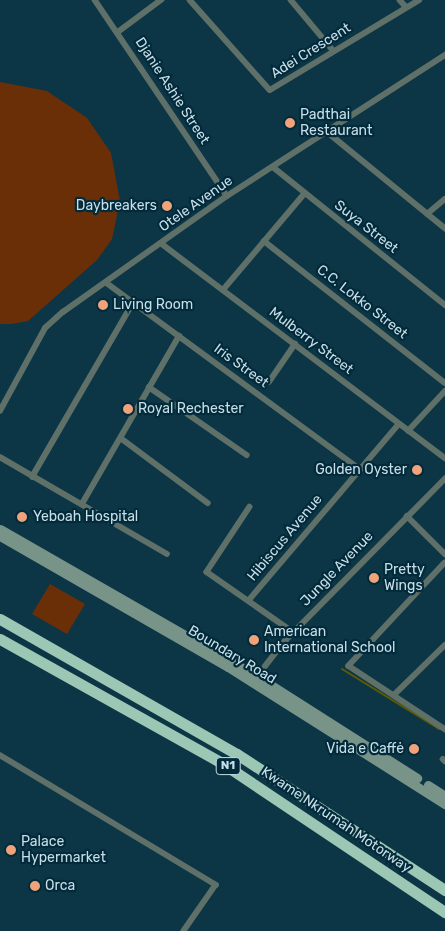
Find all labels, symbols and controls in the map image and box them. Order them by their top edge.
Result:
street label: Adei Crescent [268,20,354,82]
street label: Djanie Ashie Street [131,34,213,148]
place label: Padthai Restaurant [300,107,372,140]
marker: Padthai Restaurant [284,117,296,129]
street label: Otele Avenue [156,172,236,236]
street label: Suya Street [331,197,401,257]
place label: Daybreakers [76,198,157,214]
marker: Daybreakers [161,200,173,212]
street label: C.C. Lokko Street [313,261,411,343]
place label: Living Room [113,297,193,313]
marker: Living Room [97,299,109,311]
street label: Mulberry Street [265,304,357,378]
street label: Iris Street [210,341,272,391]
place label: Royal Rechester [138,401,244,417]
marker: Royal Rechester [122,403,134,415]
place label: Golden Oyster [315,462,407,478]
marker: Golden Oyster [411,464,423,476]
street label: Hibiscus Avenue [244,491,326,585]
place label: Yeboah Hospital [33,509,138,525]
marker: Yeboah Hospital [15,510,29,524]
street label: Jungle Avenue [297,528,377,610]
place label: Pretty Wings [384,562,425,594]
marker: Pretty Wings [368,572,380,584]
street label: Boundary Road [185,622,279,688]
place label: American International School [264,624,395,656]
marker: American International School [248,634,260,646]
place label: Vida e Caffė [326,741,404,757]
marker: Vida e Caffė [408,743,420,755]
road number: N1 [216,756,240,776]
street label: Kwame Nkrumah Motorway [258,763,414,877]
place label: Palace Hypermarket [21,834,106,866]
marker: Palace Hypermarket [5,844,17,856]
place label: Orca [45,878,75,894]
marker: Orca [29,880,41,892]

